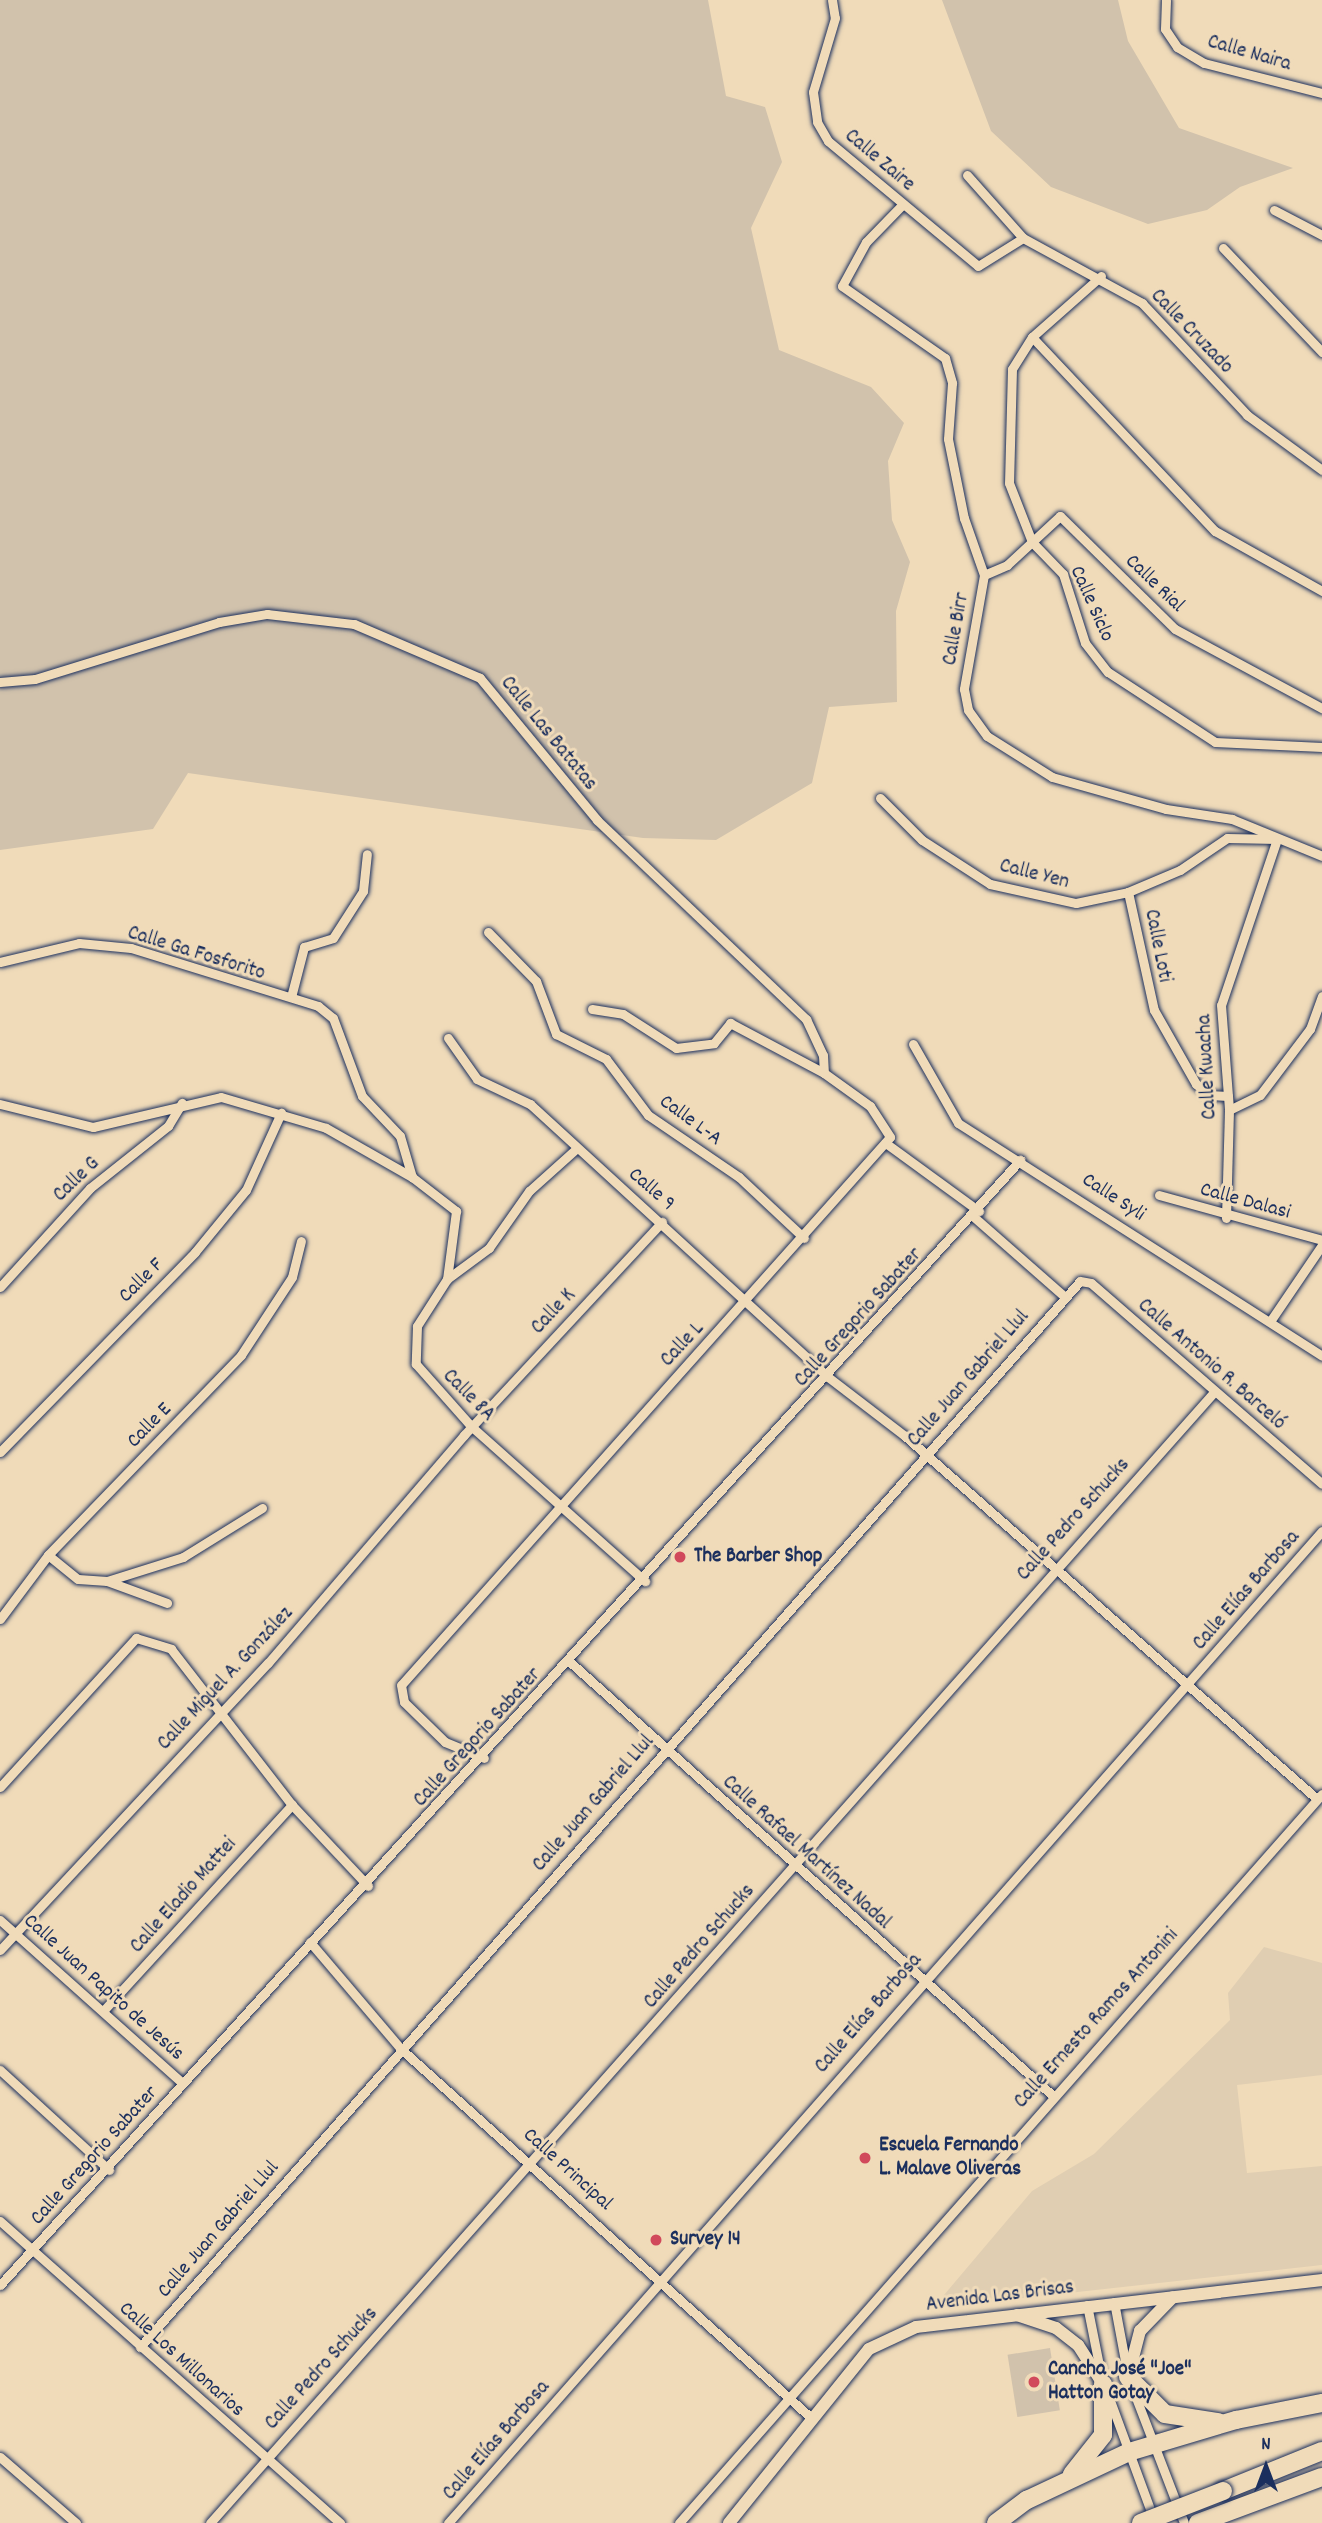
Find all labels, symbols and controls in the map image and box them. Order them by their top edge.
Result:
street label: Calle Naira [1204,30,1294,78]
street label: Calle Zaire [839,124,919,198]
street label: Calle Cruzado [1144,284,1238,380]
street label: Calle Rial [1119,550,1189,618]
street label: Calle Siclo [1063,562,1119,646]
street label: Calle Birr [938,591,976,667]
street label: Calle Las Batatas [494,672,602,796]
street label: Calle Yen [997,854,1071,896]
street label: Calle Loti [1138,907,1176,985]
street label: Calle Ga Fosforito [124,921,268,987]
street label: Calle Kwacha [1193,1014,1223,1120]
street label: Calle L-A [654,1090,726,1152]
street label: Calle G [49,1152,105,1208]
street label: Calle 9 [622,1163,680,1217]
street label: Calle Syli [1076,1168,1150,1228]
street label: Calle Dalasi [1197,1178,1293,1226]
street label: Calle Gregorio Sabater [790,1243,928,1393]
street label: Calle F [114,1253,170,1309]
street label: Calle K [526,1284,582,1340]
street label: Calle Antonio R. Barceló [1132,1294,1290,1436]
street label: Calle Juan Gabriel Llul [903,1305,1035,1453]
street label: Calle L [656,1317,710,1373]
street label: Calle 8A [436,1364,500,1428]
street label: Calle E [122,1398,178,1454]
street label: Calle Pedro Schucks [1012,1453,1136,1587]
street label: Calle Elías Barbosa [1188,1526,1306,1656]
place label: The Barber Shop [694,1544,822,1570]
marker: The Barber Shop [672,1549,688,1565]
street label: Calle Miguel A. González [153,1602,299,1756]
street label: Calle Gregorio Sabater [409,1663,547,1813]
street label: Calle Juan Gabriel Llul [528,1730,660,1878]
street label: Calle Rafael Martínez Nadal [716,1770,896,1936]
street label: Calle Eladio Mattei [125,1833,243,1959]
street label: Calle Pedro Schucks [639,1879,761,2015]
street label: Calle Juan Papito de Jesús [17,1909,189,2067]
street label: Calle Ernesto Ramos Antonini [1009,1924,1185,2114]
street label: Calle Elías Barbosa [810,1949,928,2079]
street label: Calle Gregorio Sabater [26,2081,164,2231]
street label: Calle Principal [517,2123,617,2217]
place label: Escuela Fernando L. Malave Oliveras [879,2133,1021,2183]
marker: Escuela Fernando L. Malave Oliveras [857,2150,873,2166]
street label: Calle Juan Gabriel Llul [153,2156,285,2304]
place label: Survey 14 [670,2227,741,2253]
marker: Survey 14 [648,2232,664,2248]
street label: Avenida Las Brisas [925,2275,1075,2319]
street label: Calle Los Millonarios [113,2297,249,2423]
street label: Calle Pedro Schucks [260,2302,384,2436]
place label: Cancha José "Joe" Hatton Gotay [1048,2357,1192,2407]
marker: Cancha José "Joe" Hatton Gotay [1026,2374,1042,2390]
street label: Calle Elías Barbosa [438,2376,556,2506]
north arrow [1231,2432,1301,2502]
text: N [1261,2432,1271,2459]

